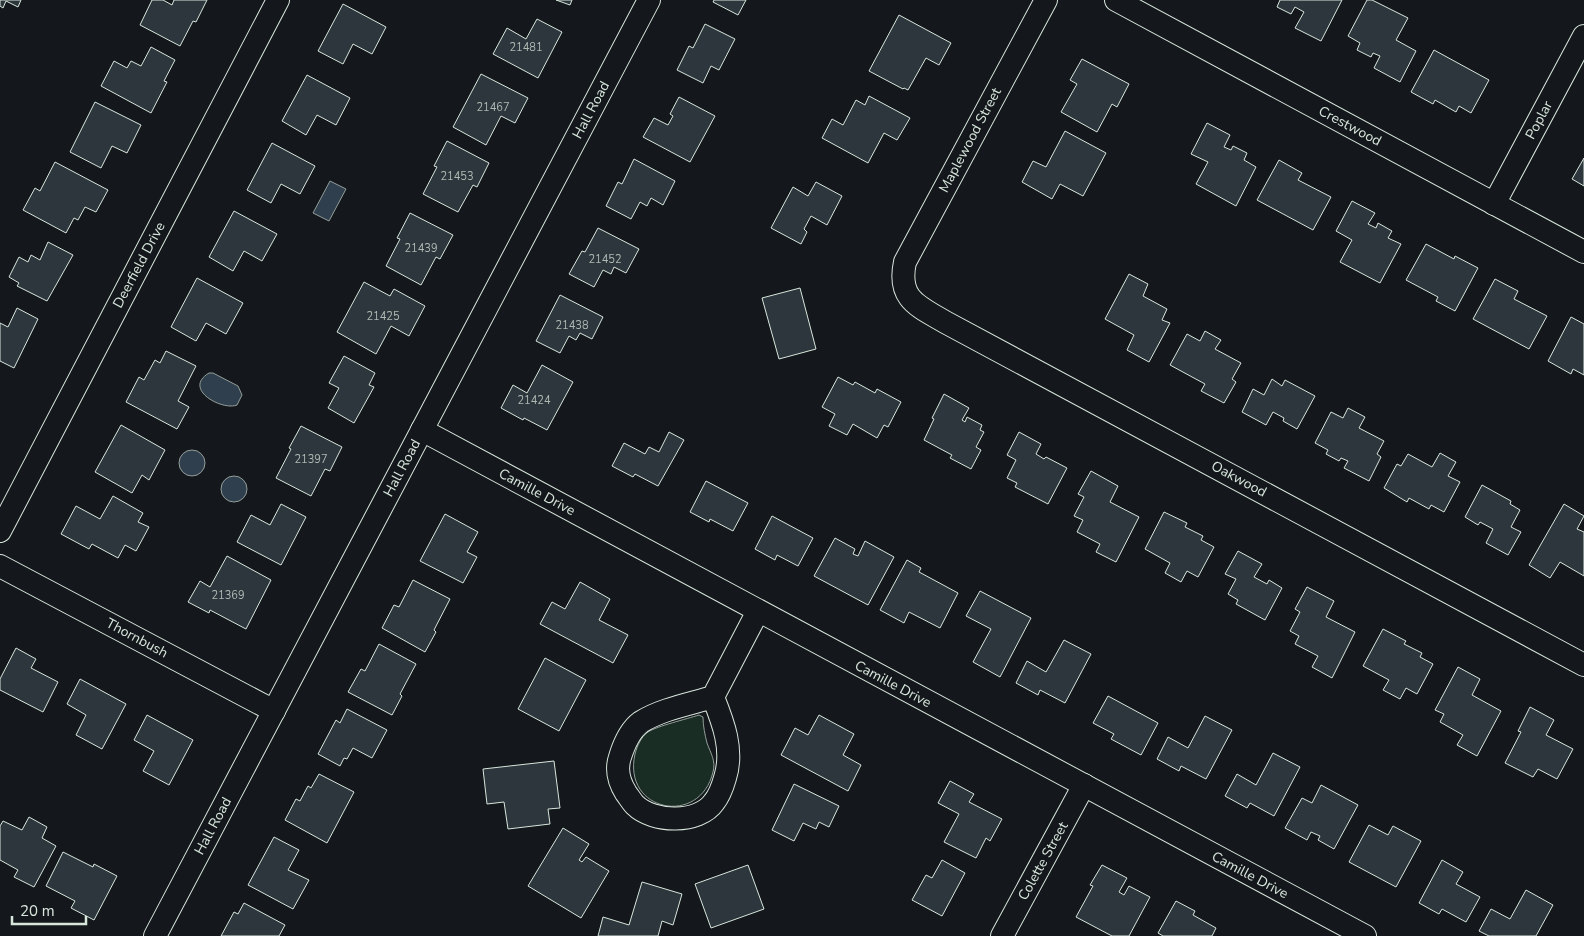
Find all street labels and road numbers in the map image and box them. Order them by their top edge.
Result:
street label: Hall Road [568,78,614,142]
street label: Maplewood Street [934,84,1006,196]
street label: Poplar [1521,97,1557,143]
street label: Crestwood [1315,101,1385,151]
street label: Deerfield Drive [108,219,170,311]
street label: Hall Road [379,436,425,500]
street label: Oakwood [1208,456,1270,502]
street label: Camille Drive [495,464,579,520]
street label: Thornbush [103,614,171,662]
street label: Camille Drive [851,656,935,712]
street label: Hall Road [190,794,236,858]
street label: Colette Street [1014,818,1072,904]
street label: Camille Drive [1208,847,1292,903]

